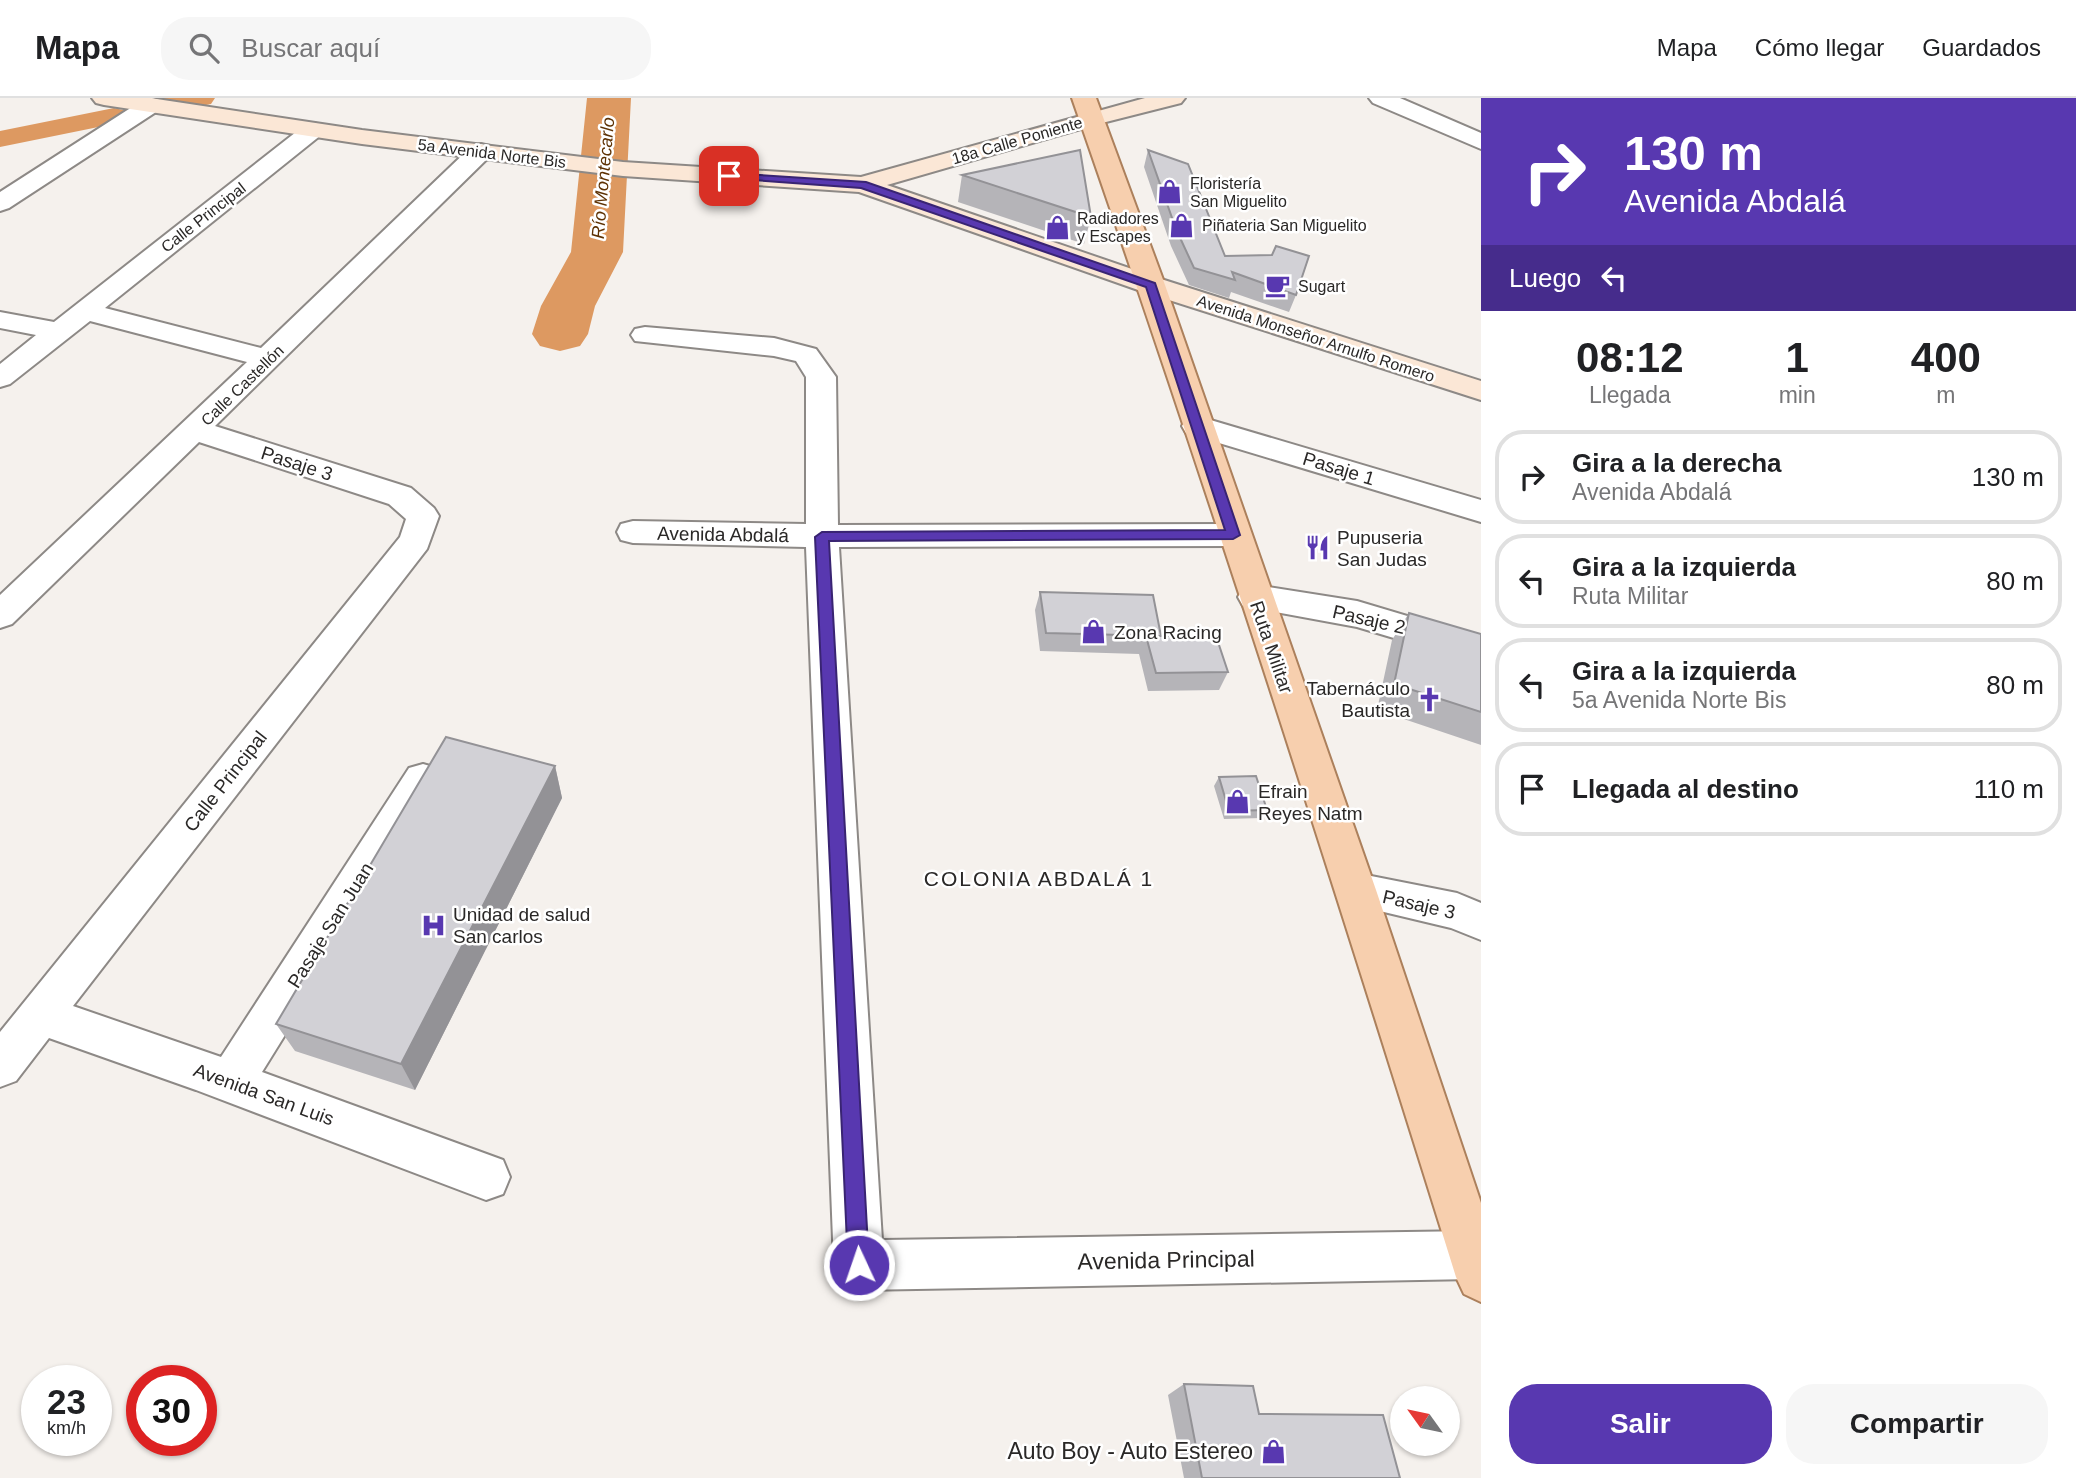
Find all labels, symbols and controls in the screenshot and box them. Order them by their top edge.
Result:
search box [161,17,651,80]
text: Mapa [35,29,119,66]
icon: search [185,29,223,67]
text: Buscar aquí [241,33,380,63]
text: Mapa [1657,34,1717,61]
text: Cómo llegar [1755,34,1884,61]
text: Guardados [1922,34,2041,61]
street label: 18a Calle Poniente [950,114,1085,167]
water label: Río Montecarlo [588,116,618,240]
icon: right [1509,126,1600,217]
text: 130 m [1624,126,1763,180]
street label: 5a Avenida Norte Bis [417,136,567,171]
pin [699,146,759,206]
icon: arrive [710,157,748,195]
place label: Floristería San Miguelito [1190,175,1287,210]
shop icon: Floristería San Miguelito [1156,178,1184,206]
street label: Calle Principal [158,179,249,256]
text: Avenida Abdalá [1624,183,1846,219]
place label: Radiadores y Escapes [1077,210,1159,245]
shop icon: Piñateria San Miguelito [1168,211,1196,239]
shop icon: Radiadores y Escapes [1043,213,1071,241]
place label: Piñateria San Miguelito [1202,217,1367,234]
icon: left [1595,259,1633,297]
text: Luego [1509,263,1581,293]
cafe icon: Sugart [1264,272,1292,300]
place label: Sugart [1298,278,1346,295]
street label: Avenida Monseñor Arnulfo Romero [1195,292,1437,385]
text: 08:12 [1576,334,1684,381]
text: 1 [1785,334,1809,381]
text: 400 [1911,334,1981,381]
street label: Calle Castellón [198,342,287,429]
text: Llegada [1589,382,1671,408]
text: min [1779,382,1816,408]
text: m [1936,382,1955,408]
street label: Pasaje 3 [258,442,335,485]
street label: Pasaje 1 [1300,448,1377,489]
text: Gira a la derecha [1572,448,1782,478]
icon: right [1513,458,1551,496]
text: 130 m [1972,462,2044,492]
text: Avenida Abdalá [1572,479,1731,505]
street label: Avenida Abdalá [657,523,789,546]
place label: Pupuseria San Judas [1337,527,1427,570]
restaurant icon: Pupuseria San Judas [1303,534,1331,562]
text: Gira a la izquierda [1572,552,1796,582]
icon: left [1513,562,1551,600]
text: 80 m [1986,566,2044,596]
text: Ruta Militar [1572,583,1688,609]
street label: Ruta Militar [1246,598,1297,697]
street label: Pasaje 2 [1330,601,1407,638]
shop icon: Zona Racing [1080,618,1108,646]
place label: Zona Racing [1114,622,1222,643]
text: Gira a la izquierda [1572,656,1796,686]
icon: left [1513,666,1551,704]
text: 80 m [1986,670,2044,700]
place label: Tabernáculo Bautista [1306,678,1410,721]
church icon: Tabernáculo Bautista [1416,685,1444,713]
text: 5a Avenida Norte Bis [1572,687,1786,713]
street label: Calle Principal [180,727,271,836]
icon: arrive [1513,770,1551,808]
text: Llegada al destino [1572,774,1799,804]
text: 110 m [1974,774,2044,804]
place label: Efrain Reyes Natm [1258,781,1363,824]
shop icon: Efrain Reyes Natm [1224,788,1252,816]
street label: Pasaje San Juan [283,859,377,992]
district label: COLONIA ABDALÁ 1 [924,867,1154,890]
street label: Pasaje 3 [1380,886,1457,923]
place label: Unidad de salud San carlos [453,904,590,947]
hospital icon: Unidad de salud San carlos [419,911,447,939]
street label: Avenida San Luis [191,1059,337,1130]
position arrow [822,1228,896,1302]
street label: Avenida Principal [1077,1245,1255,1275]
speed limit sign: 30 [126,1365,217,1456]
text: 23 [47,1382,86,1421]
button: Salir [1509,1384,1772,1464]
button: Compartir [1786,1384,2048,1464]
north arrow [1390,1386,1460,1456]
map controls [1390,1386,1460,1456]
text: km/h [47,1418,86,1438]
shop icon: Auto Boy - Auto Estereo [1259,1437,1287,1465]
place label: Auto Boy - Auto Estereo [1008,1438,1253,1464]

